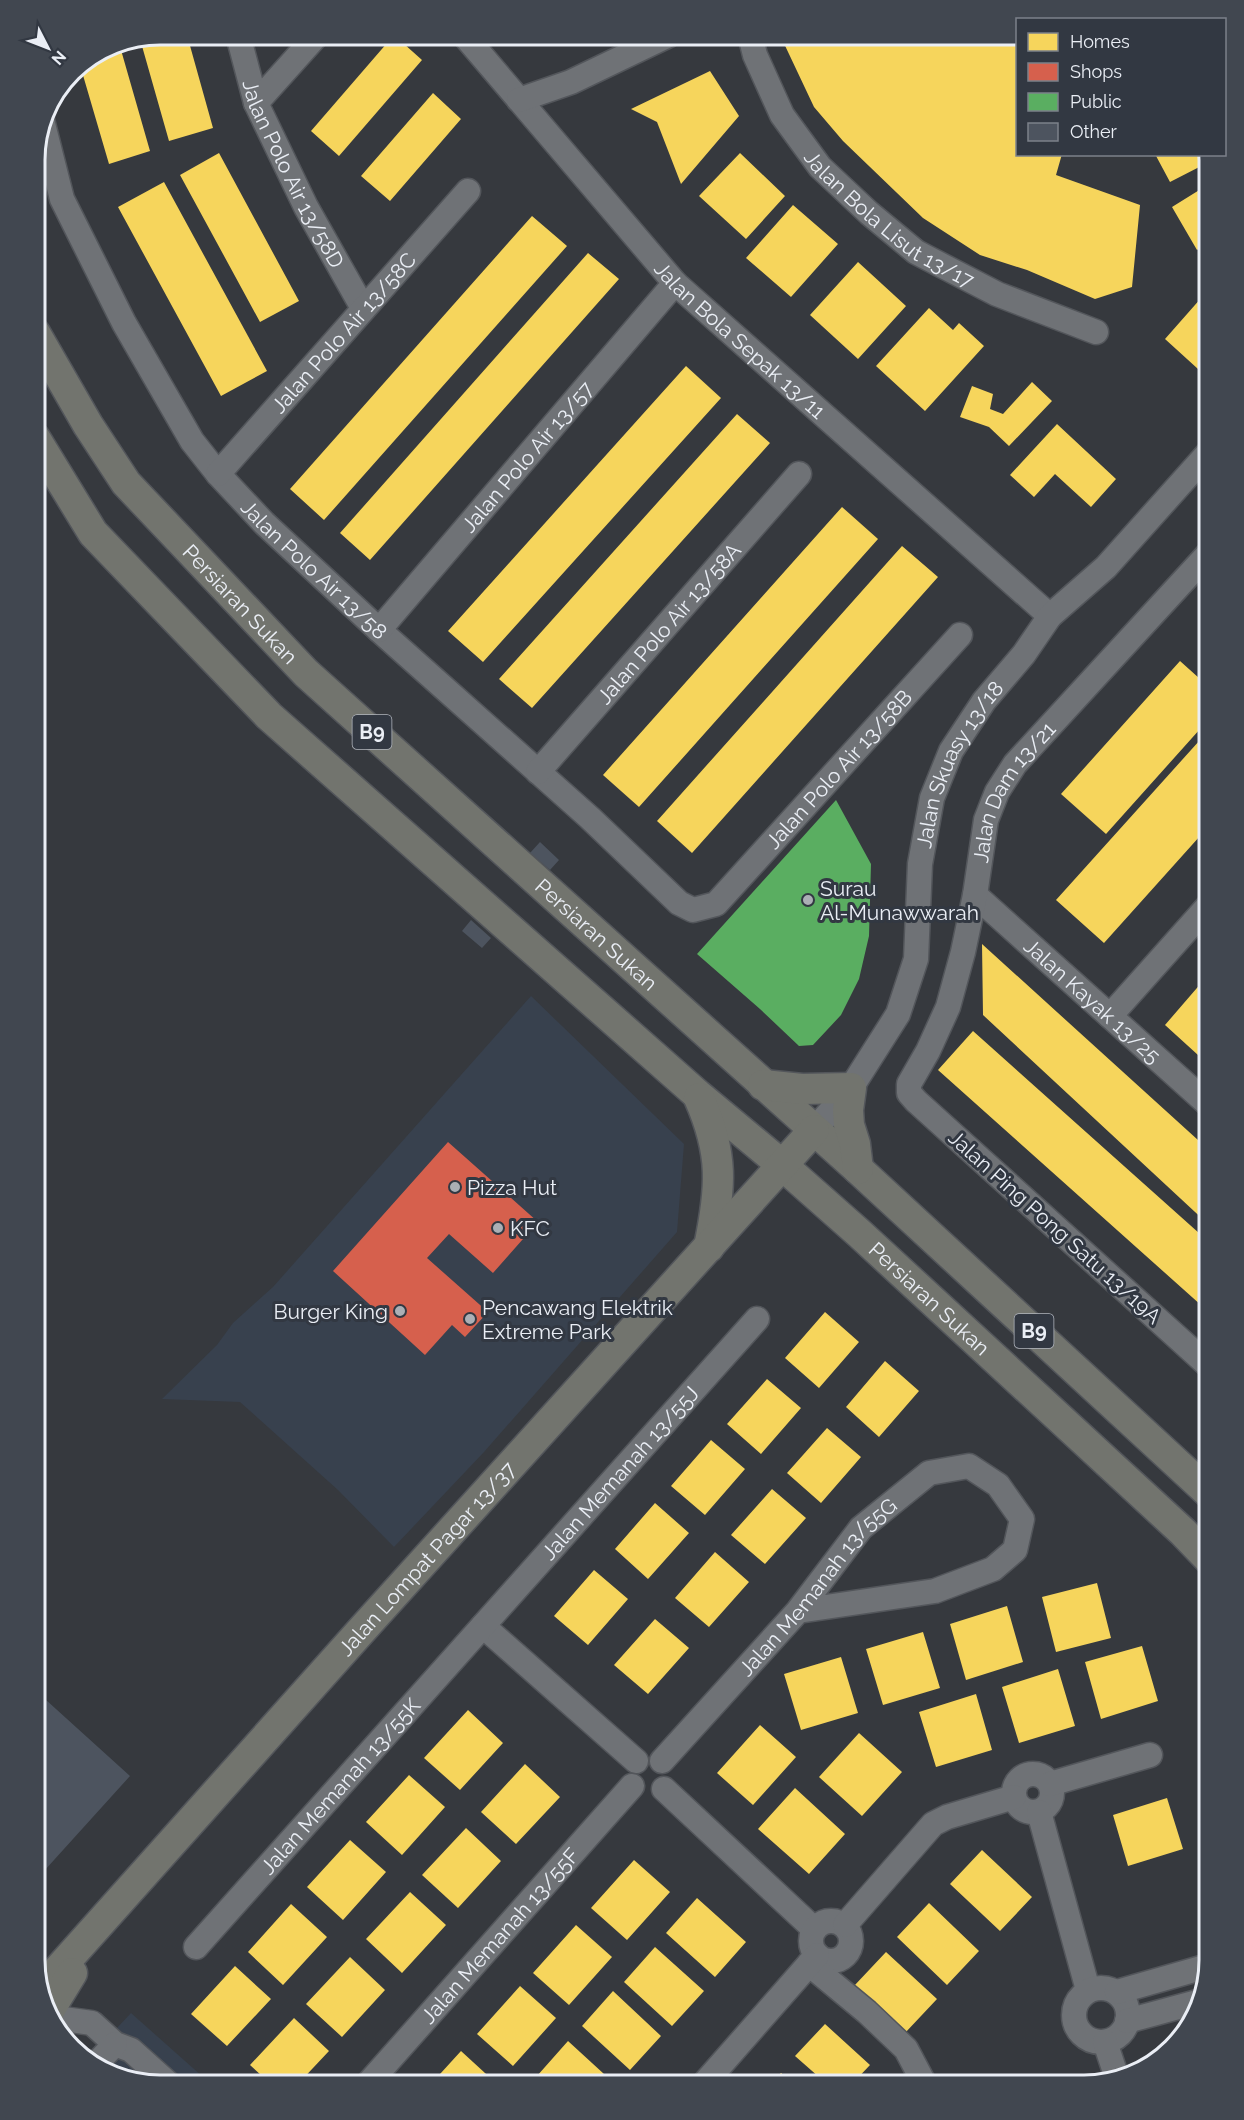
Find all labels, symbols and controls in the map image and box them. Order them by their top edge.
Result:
north arrow [18,18,78,78]
legend [1016,18,1226,156]
text: Homes [1070,31,1130,52]
text: N [48,47,70,69]
text: Shops [1070,61,1122,82]
street label: Jalan Polo Air 13/58D [238,77,350,272]
text: Public [1070,91,1122,112]
text: Other [1070,121,1118,142]
street label: Jalan Bola Lisut 13/17 [799,145,979,293]
street label: Jalan Polo Air 13/58C [266,247,421,418]
street label: Jalan Bola Sepak 13/11 [650,256,831,423]
street label: Jalan Polo Air 13/57 [456,375,599,537]
street label: Jalan Polo Air 13/58 [236,495,393,644]
street label: Jalan Polo Air 13/58A [591,537,746,709]
street label: Persiaran Sukan [178,539,303,669]
street label: Jalan Skuasy 13/18 [911,676,1008,850]
street label: Jalan Polo Air 13/58B [760,684,917,854]
road number: B9 [352,715,392,749]
street label: Jalan Dam 13/21 [967,716,1060,864]
street label: Persiaran Sukan [531,873,663,995]
place label: Surau Al-Munawwarah [820,876,979,925]
marker: Surau Al-Munawwarah [801,893,815,907]
street label: Jalan Kayak 13/25 [1019,933,1166,1068]
street label: Jalan Ping Pong Satu 13/19A [944,1125,1166,1329]
place label: Pizza Hut [467,1175,557,1200]
marker: Pizza Hut [448,1180,462,1194]
place label: KFC [510,1216,550,1241]
marker: KFC [491,1221,505,1235]
street label: Persiaran Sukan [864,1237,995,1360]
place label: Pencawang Elektrik Extreme Park [482,1295,673,1344]
place label: Burger King [274,1299,388,1324]
marker: Burger King [393,1304,407,1318]
marker: Pencawang Elektrik Extreme Park [463,1312,477,1326]
road number: B9 [1014,1314,1054,1348]
street label: Jalan Memanah 13/55J [536,1381,704,1565]
street label: Jalan Lompat Pagar 13/37 [333,1456,521,1660]
street label: Jalan Memanah 13/55G [733,1492,901,1681]
street label: Jalan Memanah 13/55K [255,1692,425,1879]
street label: Jalan Memanah 13/55F [415,1842,584,2028]

